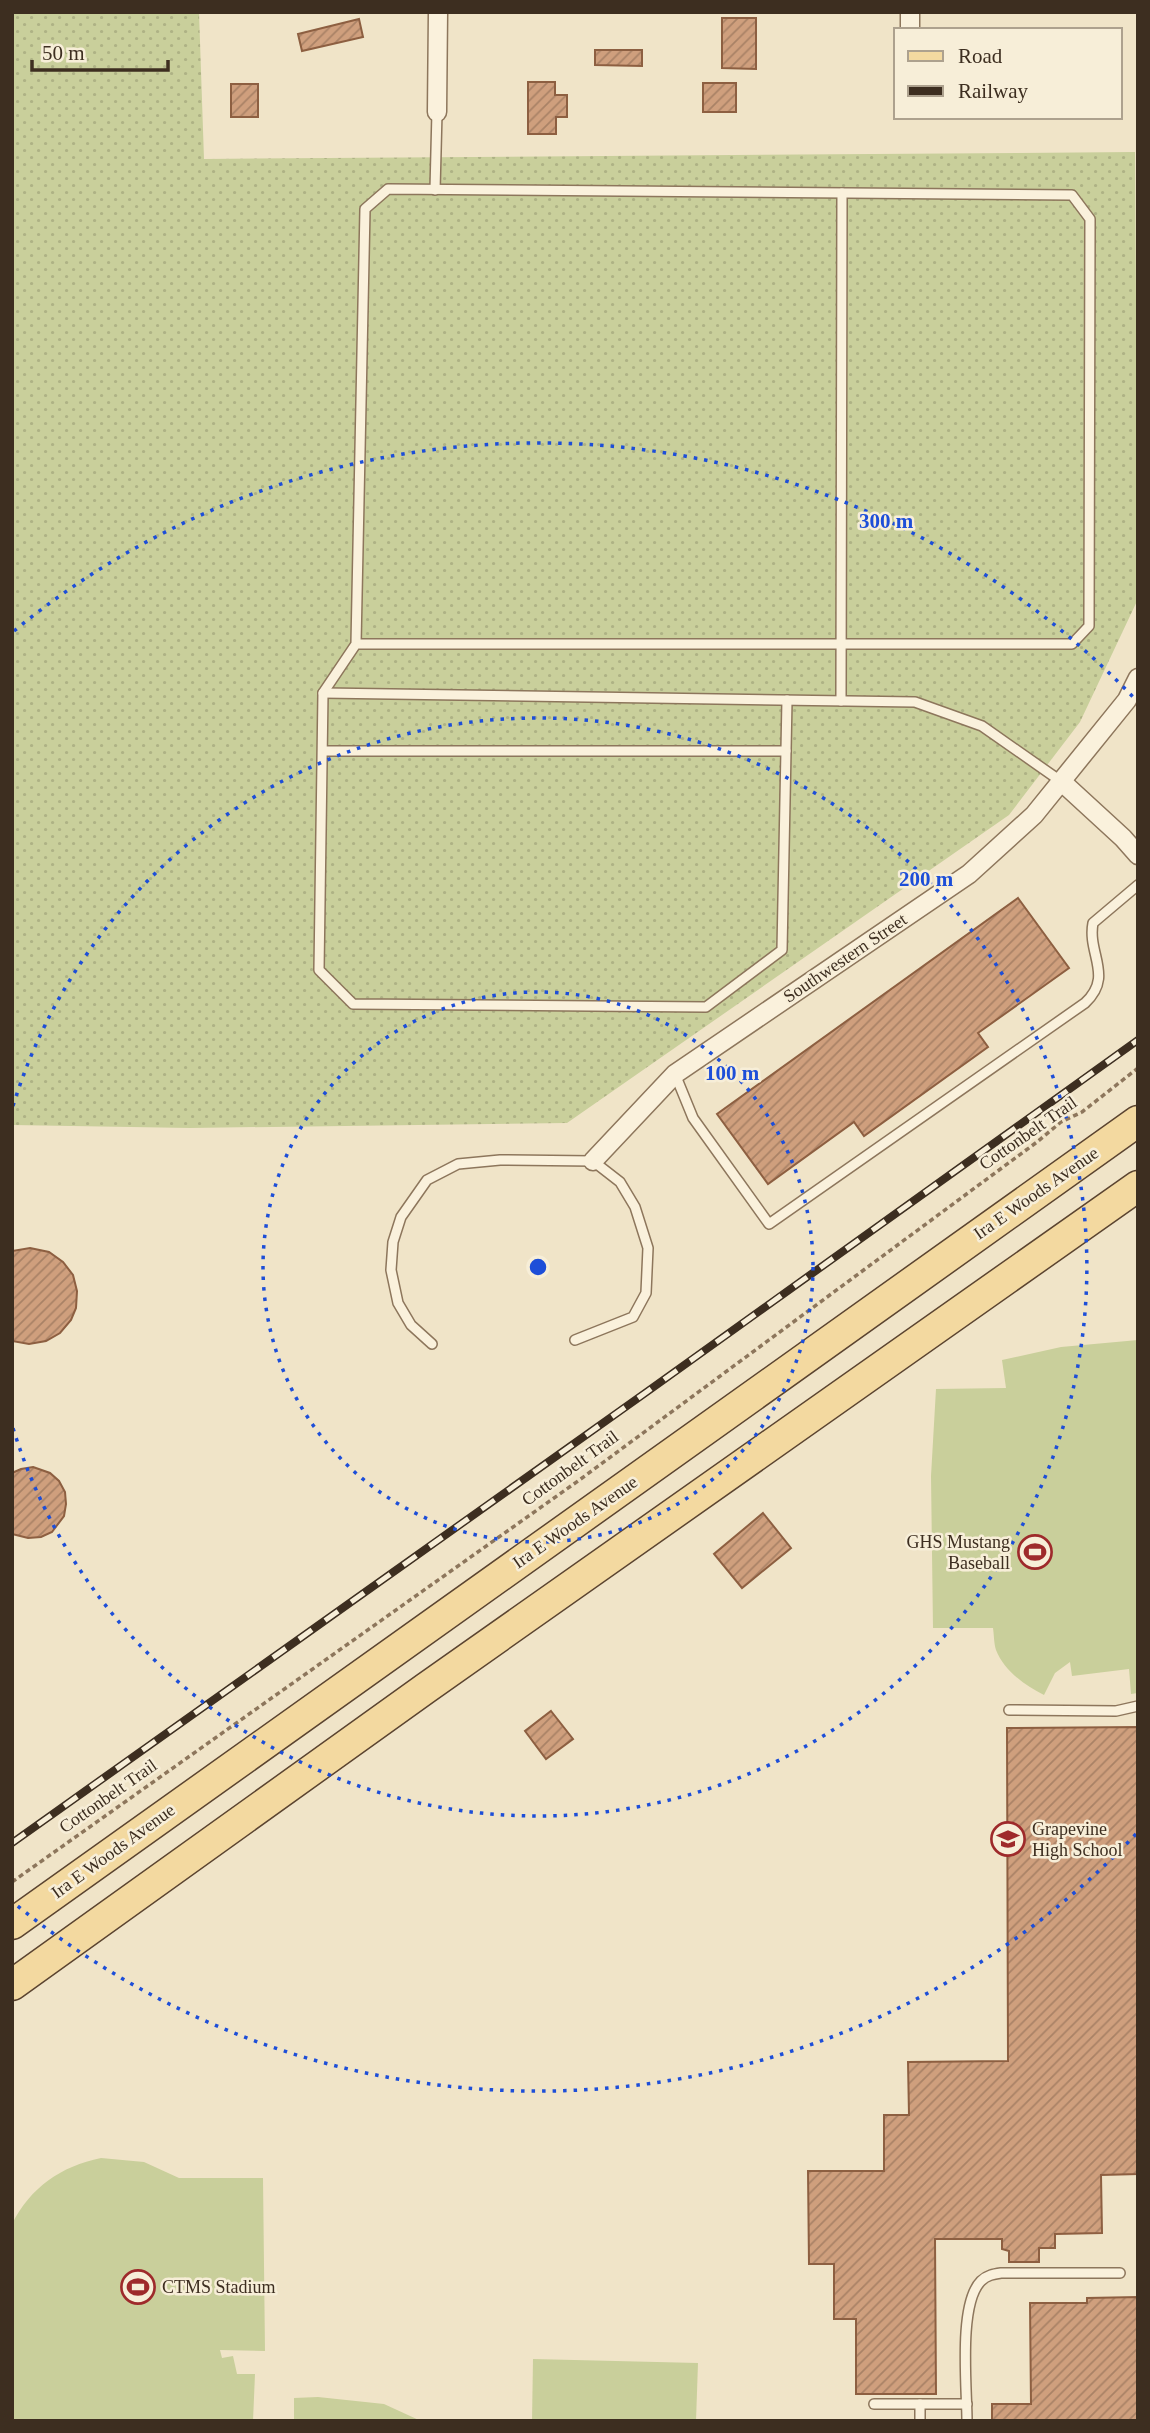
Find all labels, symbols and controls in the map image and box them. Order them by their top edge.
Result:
scale bar [32,28,168,72]
legend [894,28,1122,119]
text: 50 m [42,41,85,65]
text: Road [958,44,1003,68]
text: Railway [958,79,1028,103]
text: 300 m [859,509,914,533]
text: 200 m [899,867,954,891]
street label: Southwestern Street [780,909,910,1007]
text: 100 m [705,1061,760,1085]
street label: Cottonbelt Trail [975,1092,1081,1174]
street label: Ira E Woods Avenue [970,1143,1102,1243]
centre of rings [526,1255,550,1279]
street label: Cottonbelt Trail [518,1426,622,1510]
street label: Ira E Woods Avenue [509,1472,641,1572]
place label: GHS Mustang Baseball [906,1532,1010,1573]
sports icon: GHS Mustang Baseball [1016,1533,1054,1571]
street label: Cottonbelt Trail [55,1755,161,1837]
street label: Ira E Woods Avenue [48,1800,178,1902]
place label: Grapevine High School [1032,1819,1123,1860]
school or university icon: Grapevine High School [989,1820,1027,1858]
sports icon: CTMS Stadium [119,2268,157,2306]
place label: CTMS Stadium [162,2277,276,2297]

